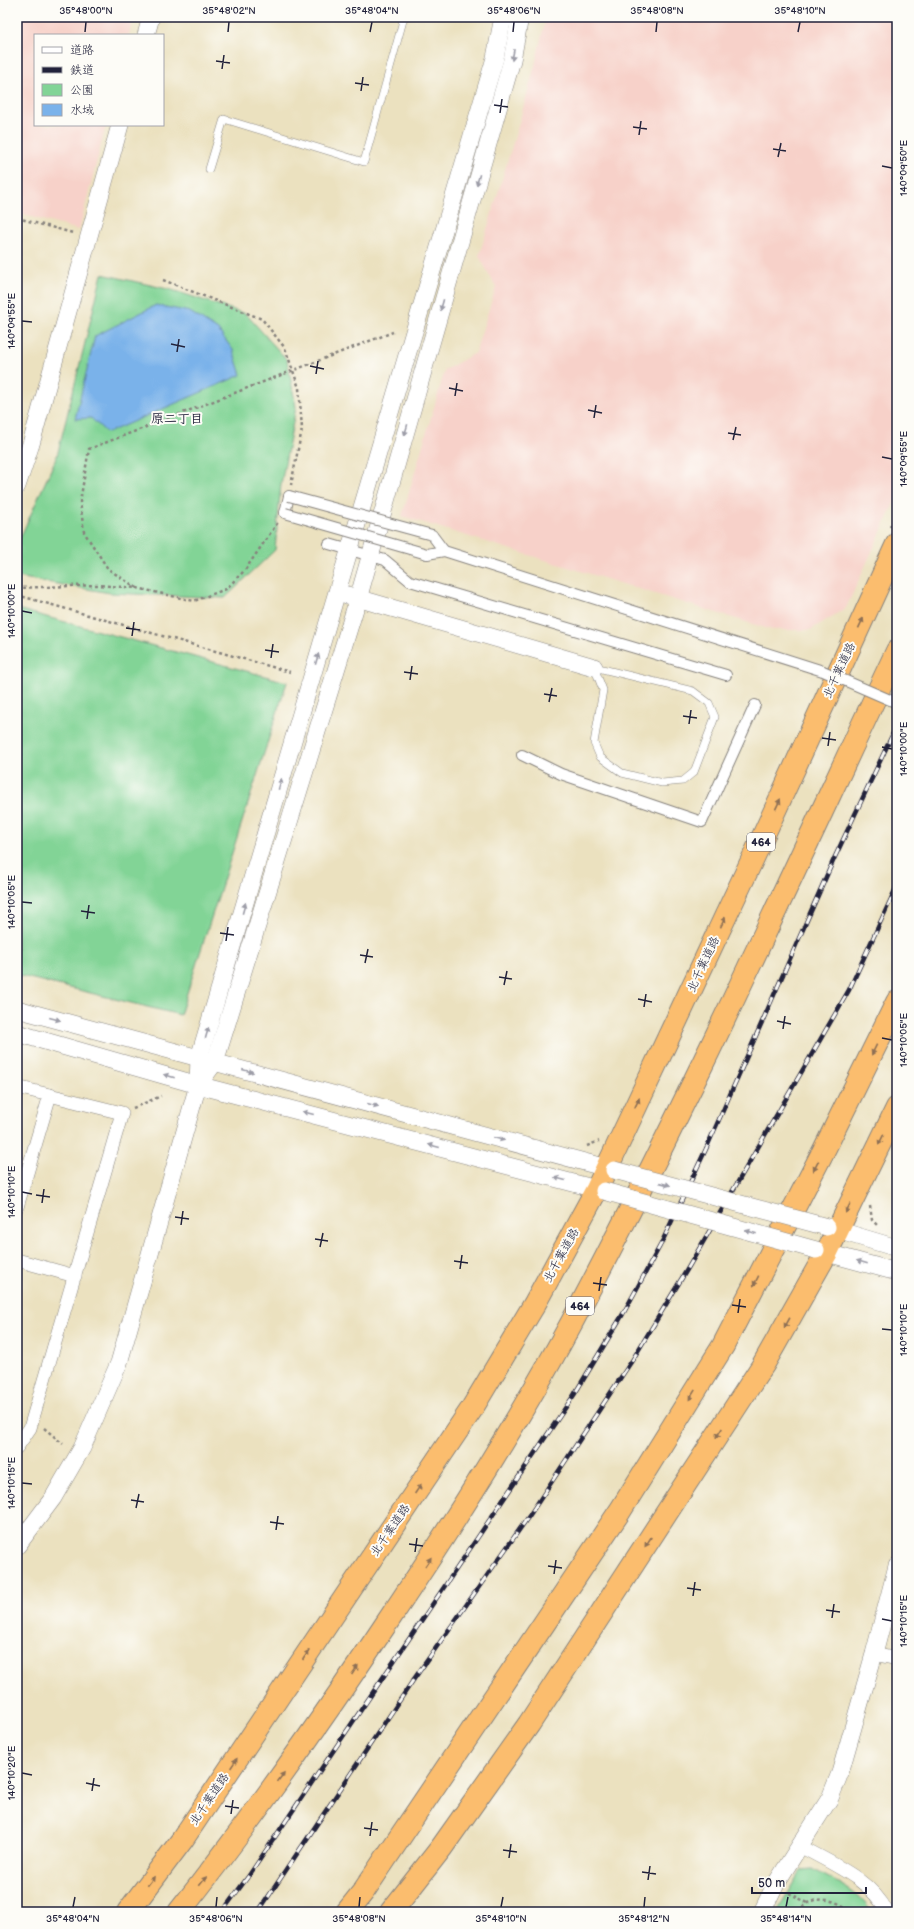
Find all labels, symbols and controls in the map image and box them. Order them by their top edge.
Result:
text: 35°48'00"N [59,5,113,17]
text: 35°48'02"N [202,5,256,17]
text: 35°48'04"N [345,5,399,17]
text: 35°48'06"N [487,5,541,17]
text: 35°48'08"N [630,5,684,17]
text: 35°48'10"N [774,5,826,17]
legend [34,34,164,126]
text: 道路 [70,43,94,58]
one-way arrow [510,49,516,61]
text: 鉄道 [70,63,94,78]
text: 公園 [70,83,94,98]
text: 水域 [70,103,94,118]
text: 140°09'50"E [898,139,910,196]
one-way arrow [475,175,481,187]
text: 140°09'55"E [6,293,18,349]
one-way arrow [439,300,445,312]
district label: 原二丁目 [151,411,203,427]
one-way arrow [403,425,409,437]
text: 140°09'55"E [898,431,910,487]
text: 140°10'00"E [6,583,18,638]
one-way arrow [858,617,864,628]
street label: 北千葉道路 [820,640,859,701]
one-way arrow [314,653,320,665]
text: 140°10'00"E [898,721,910,776]
one-way arrow [277,777,283,789]
one-way arrow [775,799,781,810]
road number: 464 [747,833,775,851]
text: 140°10'05"E [6,874,18,929]
one-way arrow [241,902,247,914]
one-way arrow [720,917,726,928]
street label: 北千葉道路 [684,934,723,995]
text: 140°10'05"E [898,1012,910,1067]
one-way arrow [48,1016,61,1022]
one-way arrow [204,1027,210,1039]
one-way arrow [870,1044,877,1055]
one-way arrow [242,1068,254,1074]
one-way arrow [163,1073,175,1079]
one-way arrow [634,1097,640,1109]
one-way arrow [367,1102,379,1108]
one-way arrow [302,1110,314,1116]
one-way arrow [878,1135,884,1146]
one-way arrow [493,1136,505,1142]
one-way arrow [427,1143,439,1149]
one-way arrow [812,1160,819,1172]
text: 140°10'10"E [6,1165,18,1218]
one-way arrow [553,1176,565,1182]
one-way arrow [659,1181,671,1187]
one-way arrow [845,1202,851,1214]
street label: 北千葉道路 [540,1225,583,1285]
one-way arrow [745,1228,757,1234]
one-way arrow [856,1259,868,1265]
one-way arrow [753,1276,759,1287]
road number: 464 [566,1297,594,1315]
text: 140°10'10"E [898,1303,910,1356]
one-way arrow [784,1317,791,1329]
one-way arrow [689,1389,696,1401]
one-way arrow [715,1428,723,1438]
text: 140°10'15"E [6,1456,18,1509]
one-way arrow [414,1484,422,1494]
street label: 北千葉道路 [367,1501,413,1559]
one-way arrow [644,1537,652,1547]
one-way arrow [424,1557,432,1568]
text: 140°10'15"E [898,1594,910,1647]
one-way arrow [303,1649,310,1661]
one-way arrow [351,1665,359,1676]
text: 140°10'20"E [6,1745,18,1800]
one-way arrow [230,1758,238,1768]
street label: 北千葉道路 [186,1770,232,1828]
one-way arrow [276,1771,285,1782]
scale bar [752,1869,866,1895]
one-way arrow [147,1875,156,1886]
one-way arrow [199,1876,208,1887]
text: 50 m [758,1876,785,1891]
text: 35°48'04"N [46,1913,100,1925]
text: 35°48'06"N [189,1913,243,1925]
text: 35°48'08"N [332,1913,386,1925]
text: 35°48'10"N [475,1913,527,1925]
text: 35°48'12"N [618,1913,670,1925]
text: 35°48'14"N [760,1913,812,1925]

